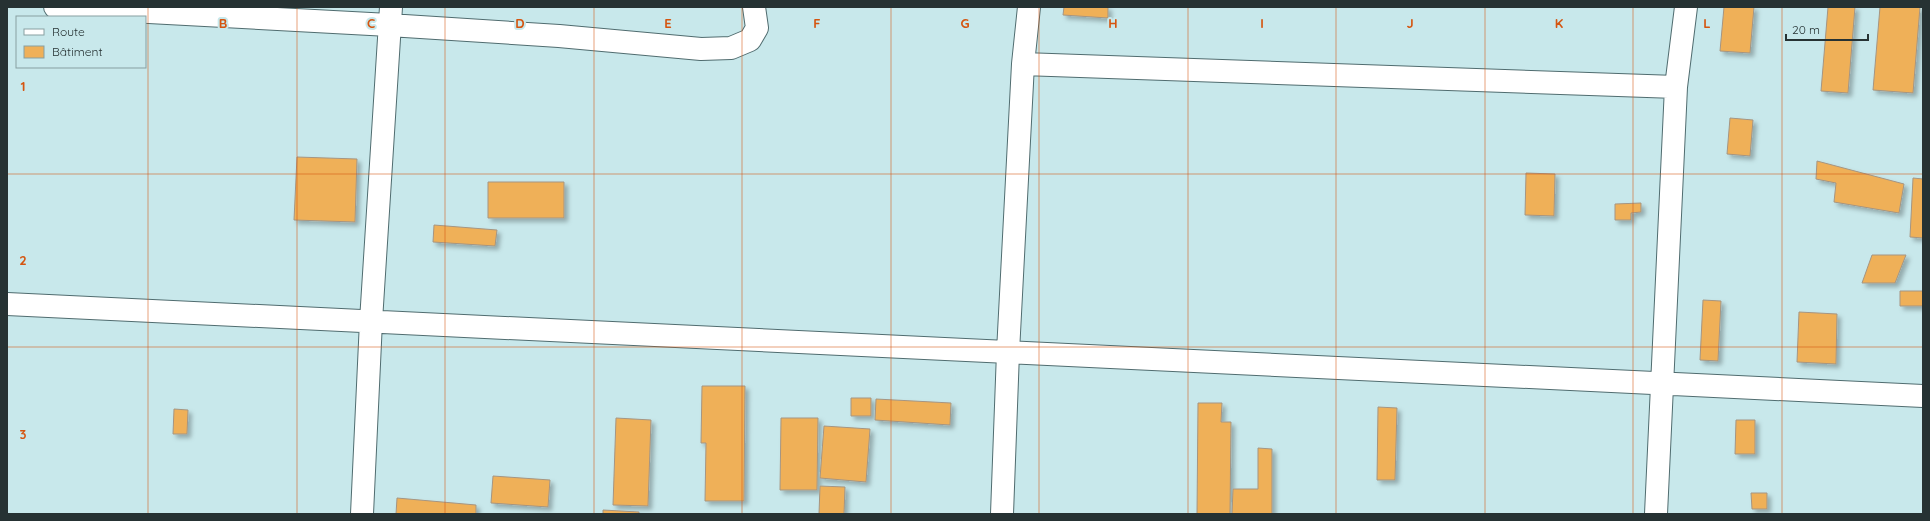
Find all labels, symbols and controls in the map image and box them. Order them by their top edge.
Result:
text: B [219,15,227,31]
text: C [367,15,375,31]
text: D [515,15,525,31]
text: E [664,15,672,31]
text: F [813,15,821,31]
text: G [960,15,970,31]
text: H [1108,15,1118,31]
text: I [1260,15,1264,31]
text: J [1406,15,1414,31]
text: K [1555,15,1564,31]
text: L [1703,15,1711,31]
legend [16,16,146,68]
scale bar [1786,16,1868,42]
text: 20 m [1792,22,1820,37]
text: Route [52,24,85,39]
text: Bâtiment [52,44,102,59]
text: 1 [20,78,26,94]
text: 2 [19,252,27,268]
text: 3 [20,426,27,442]

